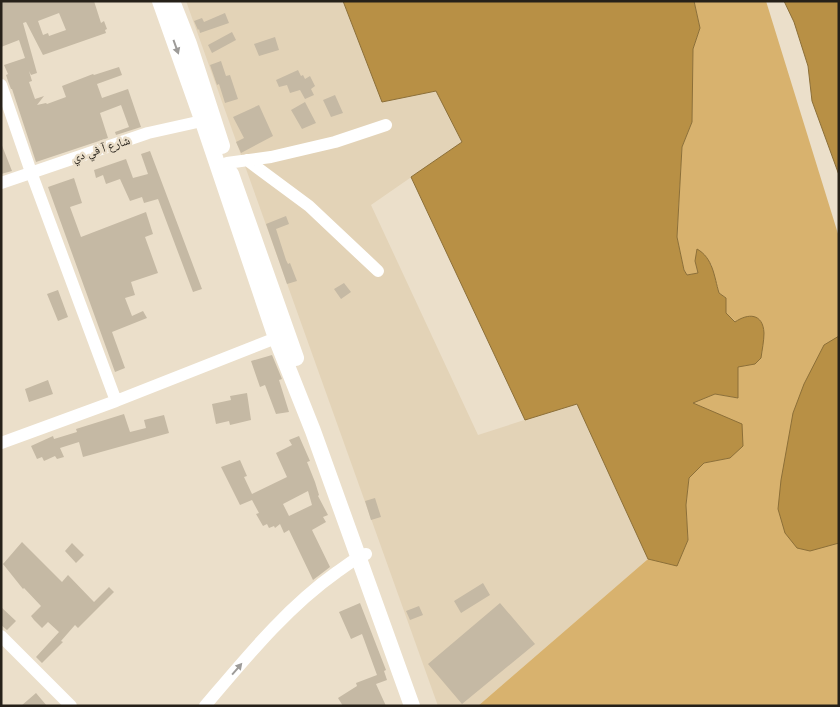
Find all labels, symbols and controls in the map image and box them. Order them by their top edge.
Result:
one-way arrow [172,40,180,55]
street label: شارع آ في دي [70,133,133,168]
one-way arrow [231,662,242,675]

